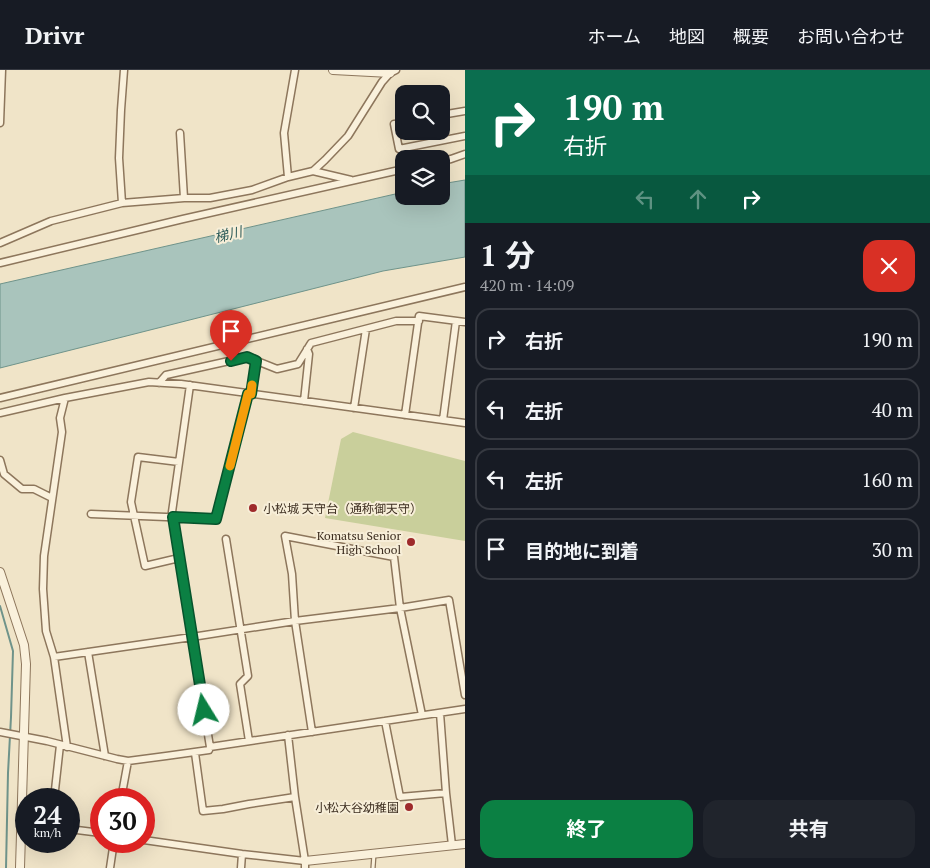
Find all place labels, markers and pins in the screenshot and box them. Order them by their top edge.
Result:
pin [210,310,252,361]
place label: 小松城 天守台（通称御天守） [263,501,422,516]
marker: 小松城 天守台（通称御天守） [247,502,259,514]
place label: Komatsu Senior High School [317,528,401,557]
marker: Komatsu Senior High School [405,536,417,548]
place label: 小松大谷幼稚園 [315,800,399,815]
marker: 小松大谷幼稚園 [403,801,415,813]

